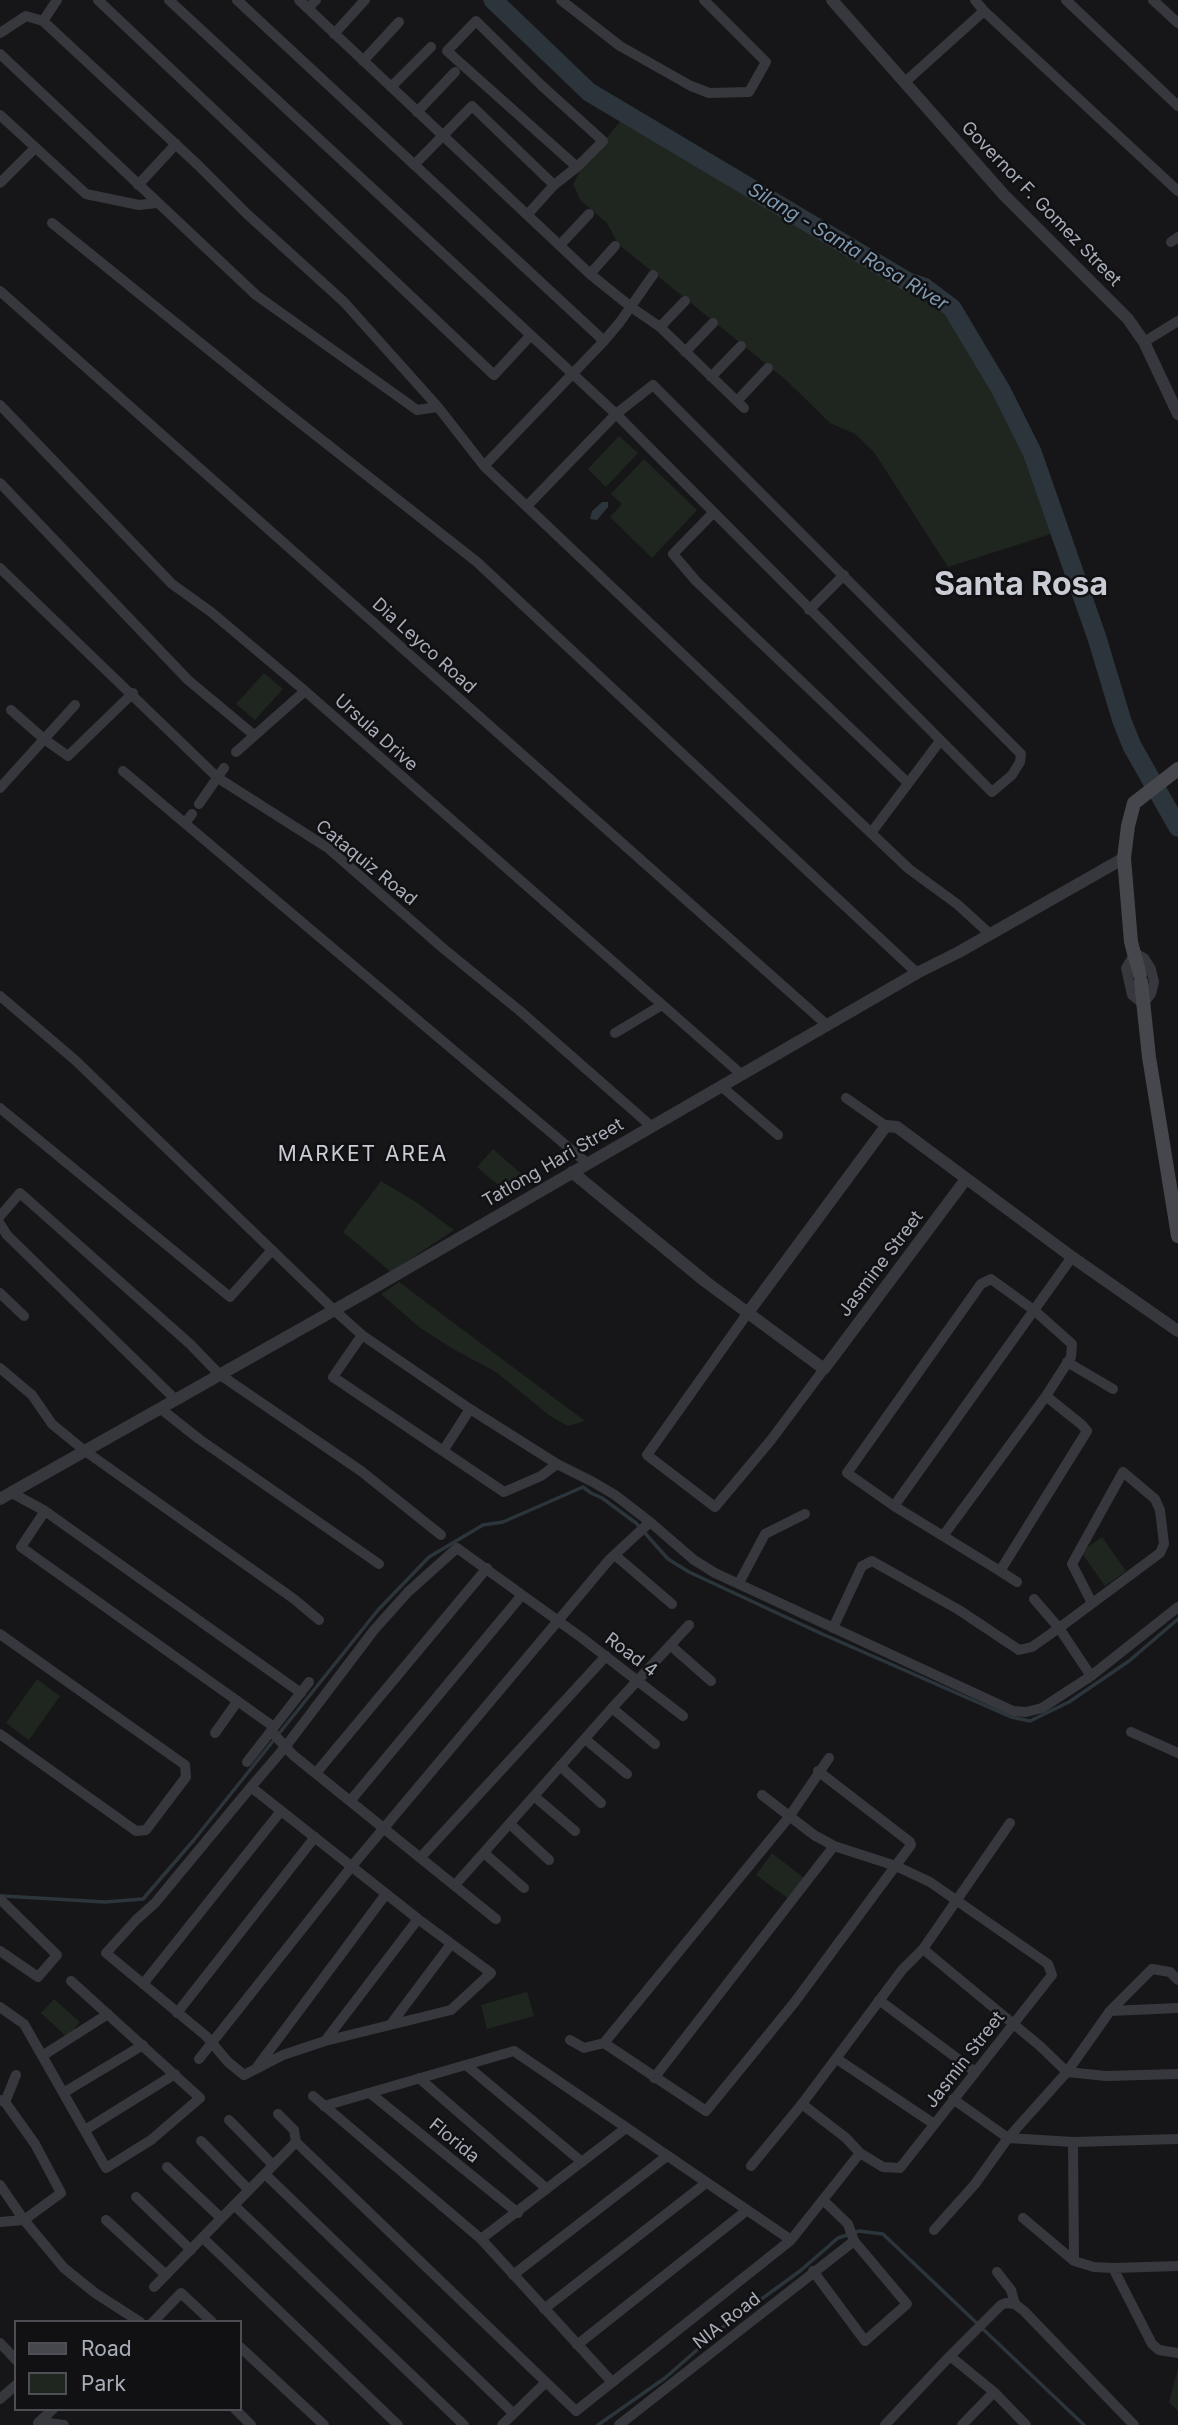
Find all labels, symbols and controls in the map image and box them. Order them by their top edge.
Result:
street label: Governor F. Gomez Street [957,117,1125,291]
water label: Silang - Santa Rosa River [744,178,952,316]
district label: Santa Rosa [934,566,1108,604]
street label: Dia Leyco Road [368,594,480,698]
street label: Ursula Drive [330,690,422,776]
street label: Cataquiz Road [311,816,421,910]
street label: Tatlong Hari Street [479,1114,627,1212]
district label: MARKET AREA [279,1142,447,1168]
street label: Jasmine Street [834,1207,928,1321]
street label: Road 4 [600,1628,662,1682]
street label: Jasmin Street [921,2007,1009,2113]
street label: Florida [425,2114,483,2168]
street label: NIA Road [689,2288,765,2354]
legend [14,2320,242,2411]
text: Road [81,2336,132,2361]
text: Park [81,2371,126,2396]

